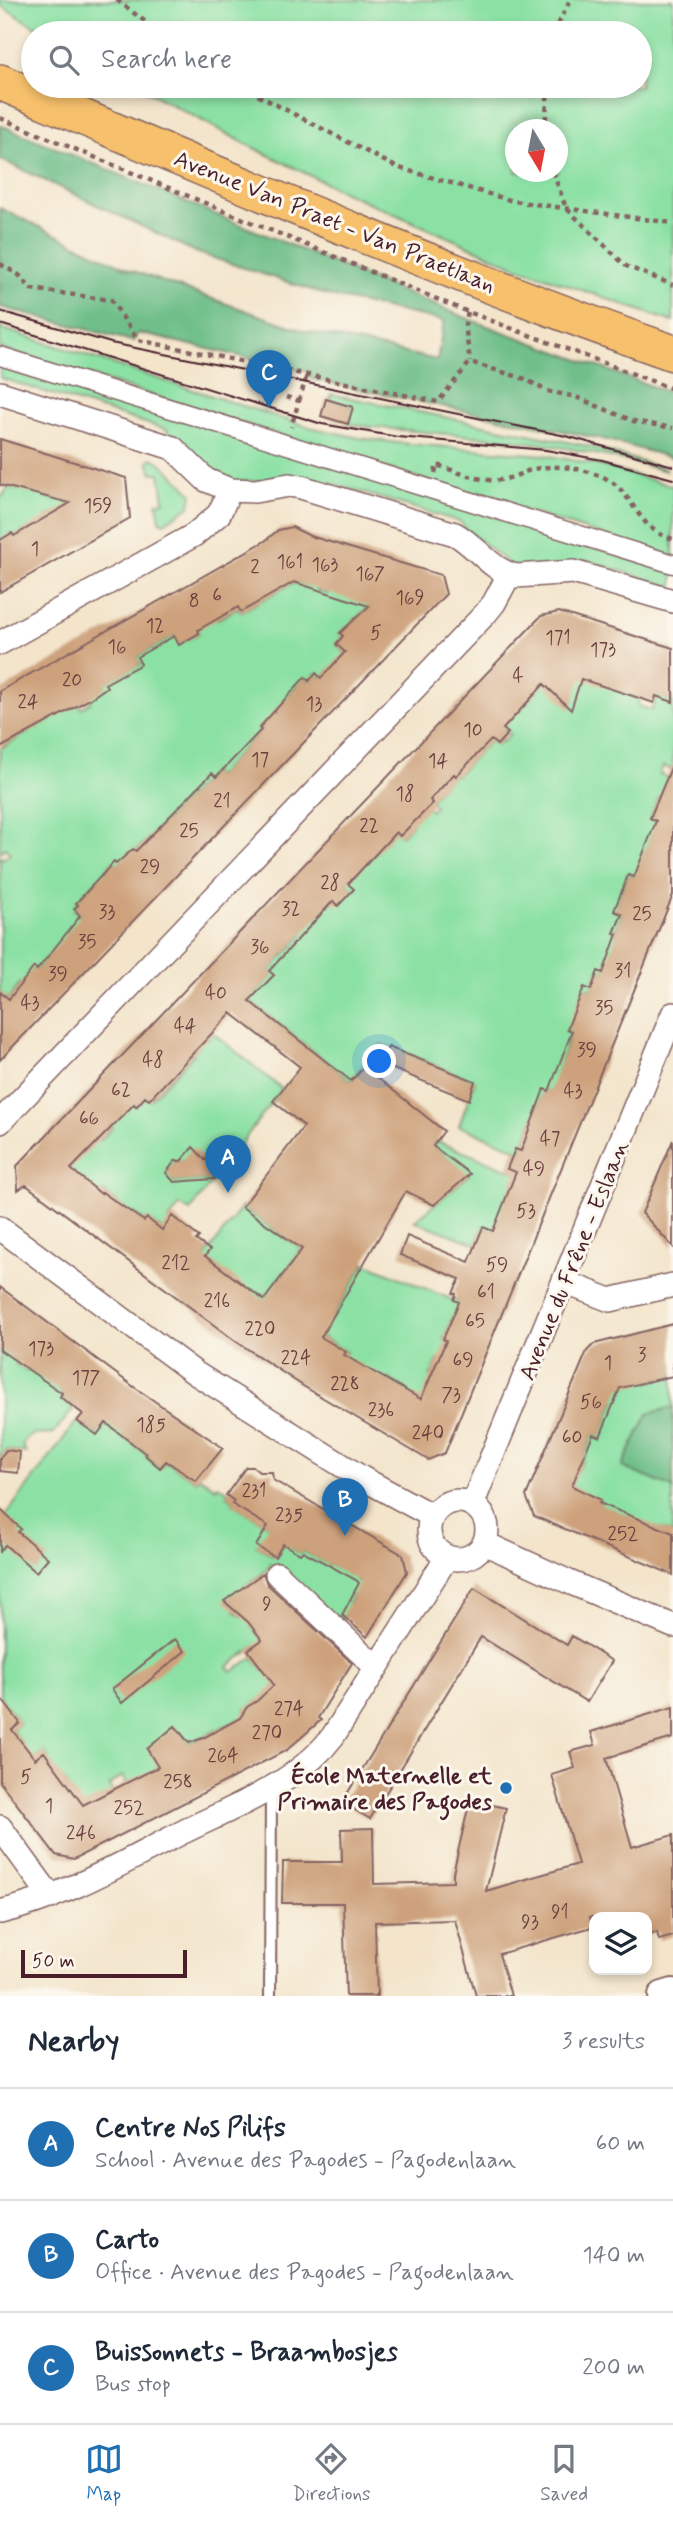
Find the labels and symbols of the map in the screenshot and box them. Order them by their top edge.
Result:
north arrow [505,119,568,182]
street label: Avenue Van Praet - Van Praetlaan [169,145,499,301]
pin: C [246,350,292,408]
house number: 159 [84,494,112,519]
house number: 1 [31,537,39,562]
house number: 161 [277,550,303,575]
house number: 163 [312,553,339,578]
house number: 2 [250,555,260,580]
house number: 167 [355,562,385,587]
house number: 6 [212,583,222,608]
house number: 169 [396,586,425,611]
house number: 8 [189,589,199,614]
house number: 12 [146,614,164,639]
house number: 5 [370,621,382,646]
house number: 171 [545,626,571,651]
house number: 16 [107,635,127,660]
house number: 173 [590,638,616,663]
house number: 4 [512,664,524,689]
house number: 20 [62,668,82,693]
house number: 24 [18,690,38,715]
house number: 13 [306,692,322,717]
house number: 10 [463,718,483,743]
house number: 17 [251,748,269,773]
house number: 14 [428,749,448,774]
house number: 18 [396,782,414,807]
house number: 21 [213,789,231,814]
house number: 22 [359,814,379,839]
house number: 25 [179,819,199,844]
house number: 29 [140,855,160,880]
house number: 28 [320,871,340,896]
house number: 32 [282,897,300,922]
house number: 33 [99,900,115,925]
house number: 25 [632,902,652,927]
house number: 35 [78,930,96,955]
house number: 36 [250,935,270,960]
house number: 31 [615,959,631,984]
house number: 39 [48,962,68,987]
house number: 40 [205,981,227,1006]
house number: 43 [20,991,40,1016]
house number: 35 [595,996,613,1021]
house number: 44 [174,1014,196,1039]
house number: 39 [577,1038,597,1063]
your location [362,1044,396,1078]
house number: 48 [142,1048,164,1073]
house number: 62 [111,1078,131,1103]
house number: 43 [563,1079,583,1104]
house number: 66 [79,1106,99,1131]
house number: 47 [540,1127,560,1152]
pin: A [205,1135,251,1193]
street label: Avenue du Frêne - Eslaan [513,1136,637,1385]
house number: 49 [523,1157,545,1182]
house number: 53 [516,1199,536,1224]
house number: 212 [162,1251,190,1276]
house number: 59 [486,1253,508,1278]
house number: 61 [477,1280,495,1305]
house number: 216 [204,1289,230,1314]
house number: 65 [465,1309,485,1334]
house number: 220 [245,1317,275,1342]
house number: 173 [28,1337,54,1362]
house number: 3 [638,1343,647,1368]
house number: 224 [281,1346,311,1371]
house number: 69 [452,1348,474,1373]
house number: 1 [604,1351,612,1376]
house number: 177 [72,1366,100,1391]
house number: 228 [330,1372,360,1397]
house number: 73 [441,1383,461,1408]
house number: 56 [580,1390,602,1415]
house number: 236 [368,1398,394,1423]
house number: 185 [136,1413,166,1438]
house number: 240 [412,1421,444,1446]
house number: 60 [562,1425,582,1450]
pin: B [322,1478,368,1536]
house number: 231 [242,1479,266,1504]
house number: 235 [275,1503,303,1528]
house number: 252 [608,1522,638,1547]
house number: 9 [262,1592,272,1617]
house number: 274 [274,1697,304,1722]
house number: 270 [252,1721,282,1746]
house number: 264 [207,1744,239,1769]
place label: École Maternelle et Primaire des Pagodes [277,1761,493,1821]
house number: 5 [20,1765,32,1790]
house number: 258 [163,1770,193,1795]
marker: École Maternelle et Primaire des Pagodes [498,1780,514,1796]
house number: 1 [45,1794,53,1819]
house number: 252 [114,1796,144,1821]
house number: 246 [66,1821,96,1846]
house number: 91 [551,1900,569,1925]
house number: 93 [521,1910,539,1935]
scale bar [21,1947,187,1979]

